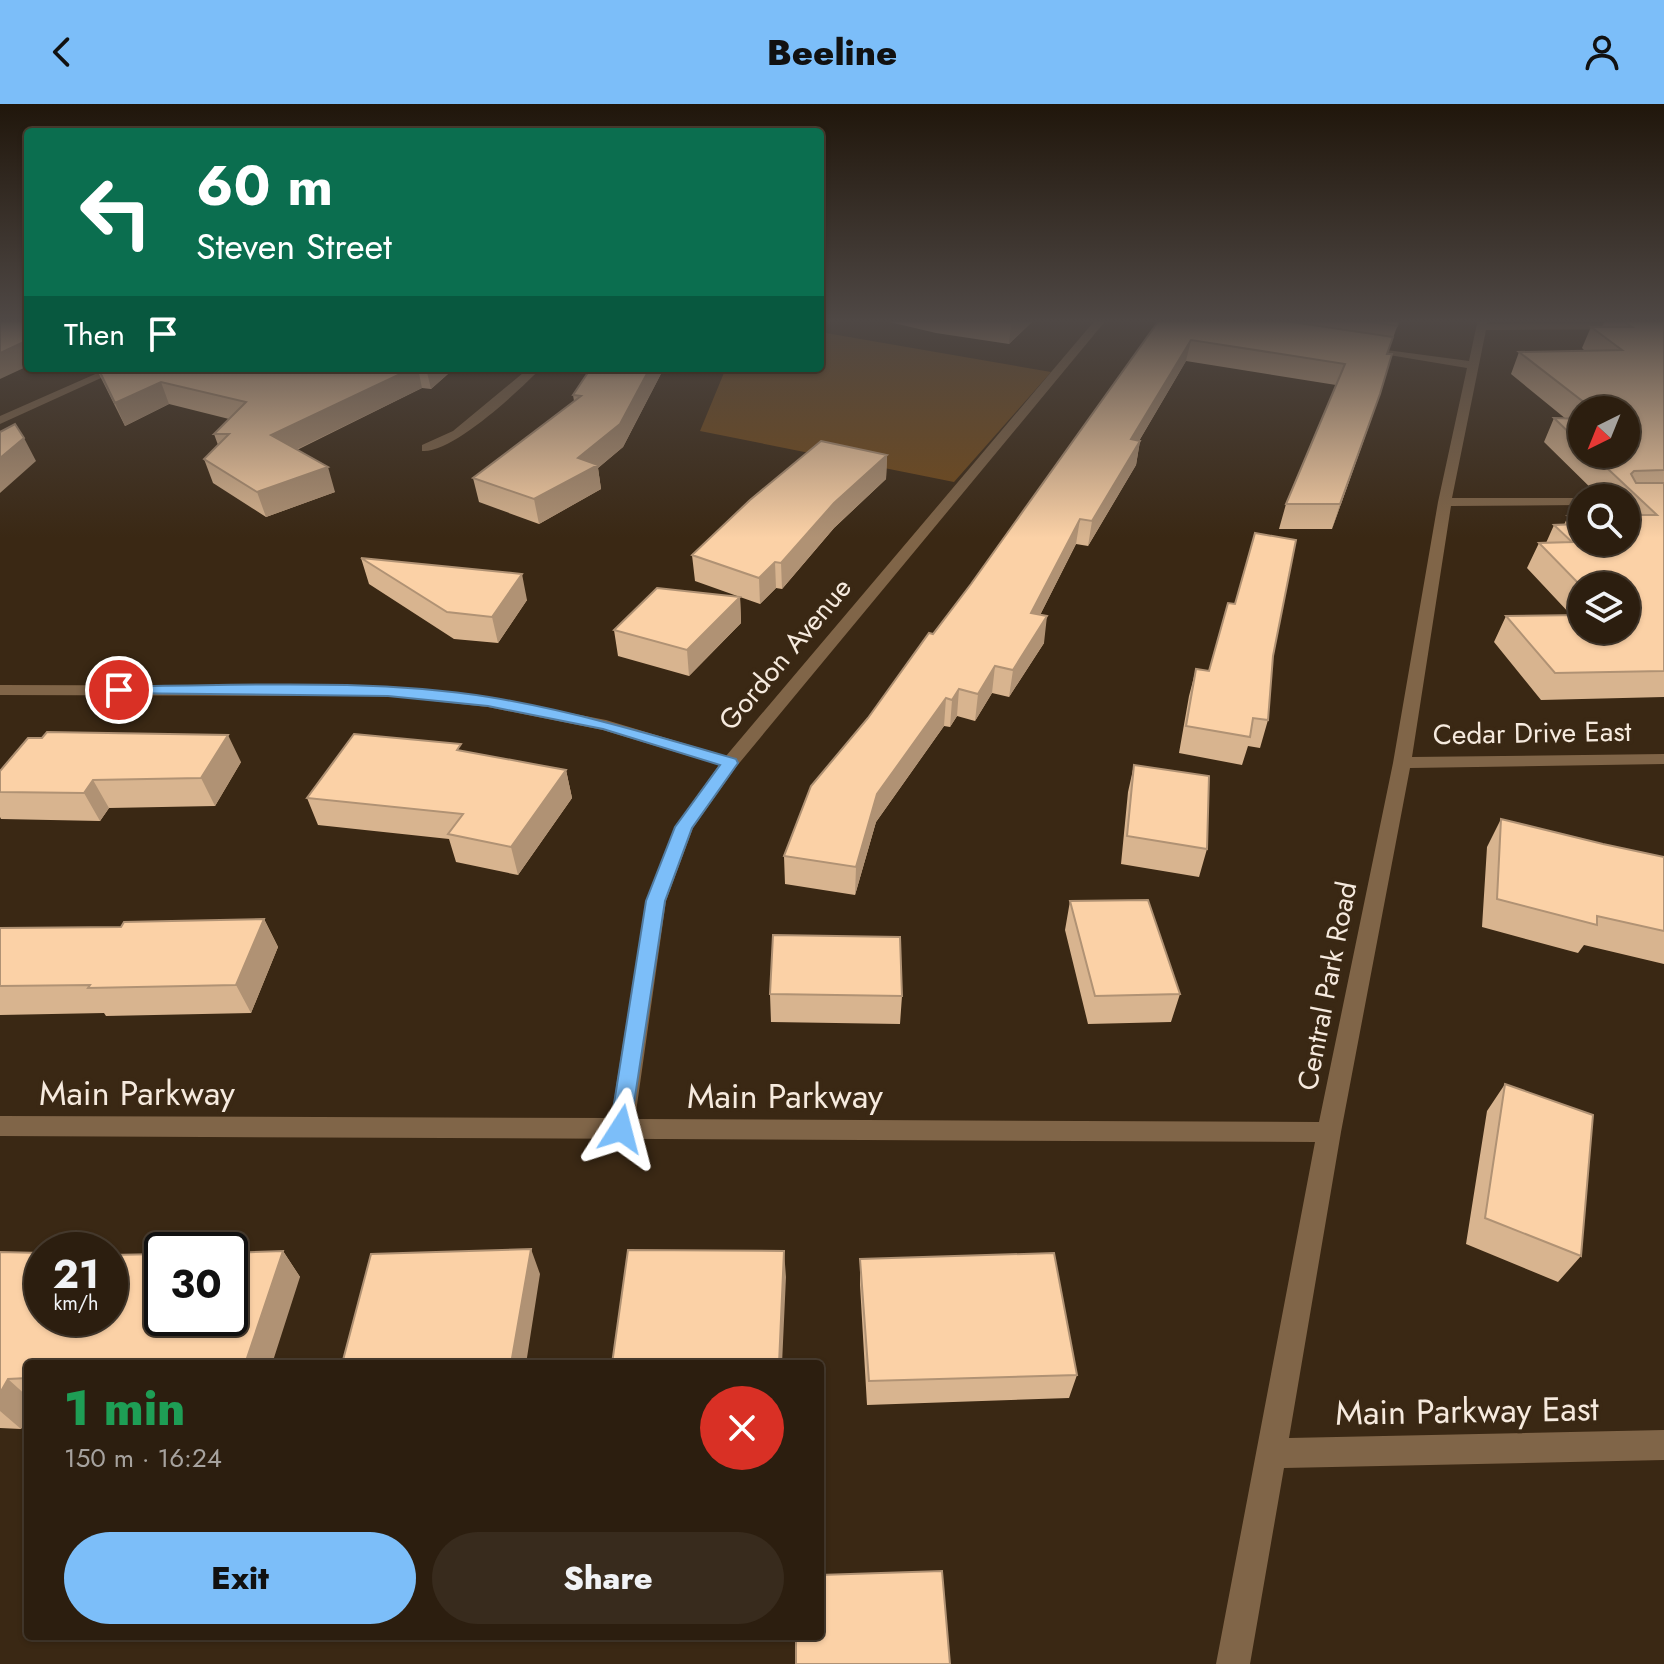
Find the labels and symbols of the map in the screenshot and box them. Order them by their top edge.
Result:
north arrow [1568,396,1640,468]
street label: Gordon Avenue [709,569,861,739]
pin [85,656,153,724]
street label: Cedar Drive East [1432,711,1632,755]
street label: Central Park Road [1287,878,1367,1094]
street label: Main Parkway [39,1069,235,1118]
street label: Main Parkway [687,1072,883,1121]
position arrow [579,1087,663,1171]
speed limit sign: 30 [144,1232,248,1336]
street label: Main Parkway East [1335,1384,1599,1438]

